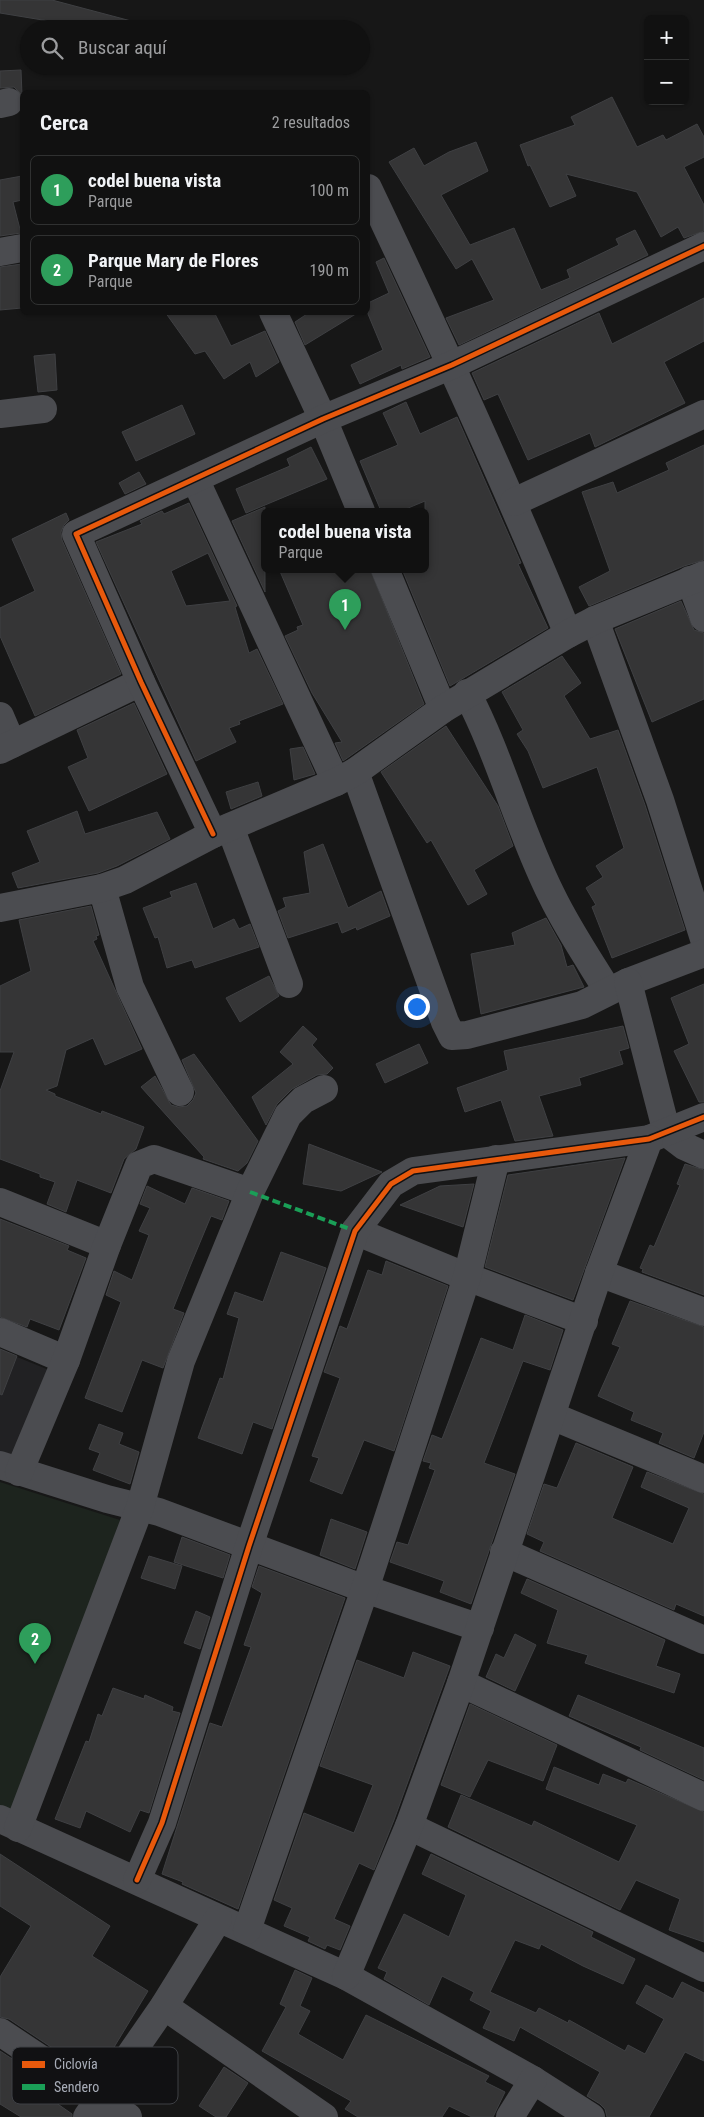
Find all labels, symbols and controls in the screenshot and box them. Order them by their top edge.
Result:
map controls [644,15,689,105]
button: + [644,15,689,60]
search box [20,20,370,75]
icon: search [38,34,66,62]
text: Buscar aquí [78,36,167,59]
button: − [644,60,689,105]
text: Cerca [40,111,88,135]
text: 2 resultados [272,113,350,132]
text: codel buena vista [88,169,221,192]
text: 1 [53,181,61,200]
text: 100 m [310,181,349,200]
text: Parque [88,192,132,211]
text: Parque Mary de Flores [88,249,259,272]
text: 2 [53,261,61,280]
text: 190 m [310,261,349,280]
text: Parque [88,272,132,291]
popup [261,508,429,573]
text: codel buena vista [278,520,412,543]
text: Parque [278,543,323,562]
pin: 1 [329,589,361,630]
your location [404,994,430,1020]
pin: 2 [19,1623,51,1664]
legend [12,2047,178,2104]
text: Ciclovía [54,2056,98,2072]
text: Sendero [54,2079,99,2095]

